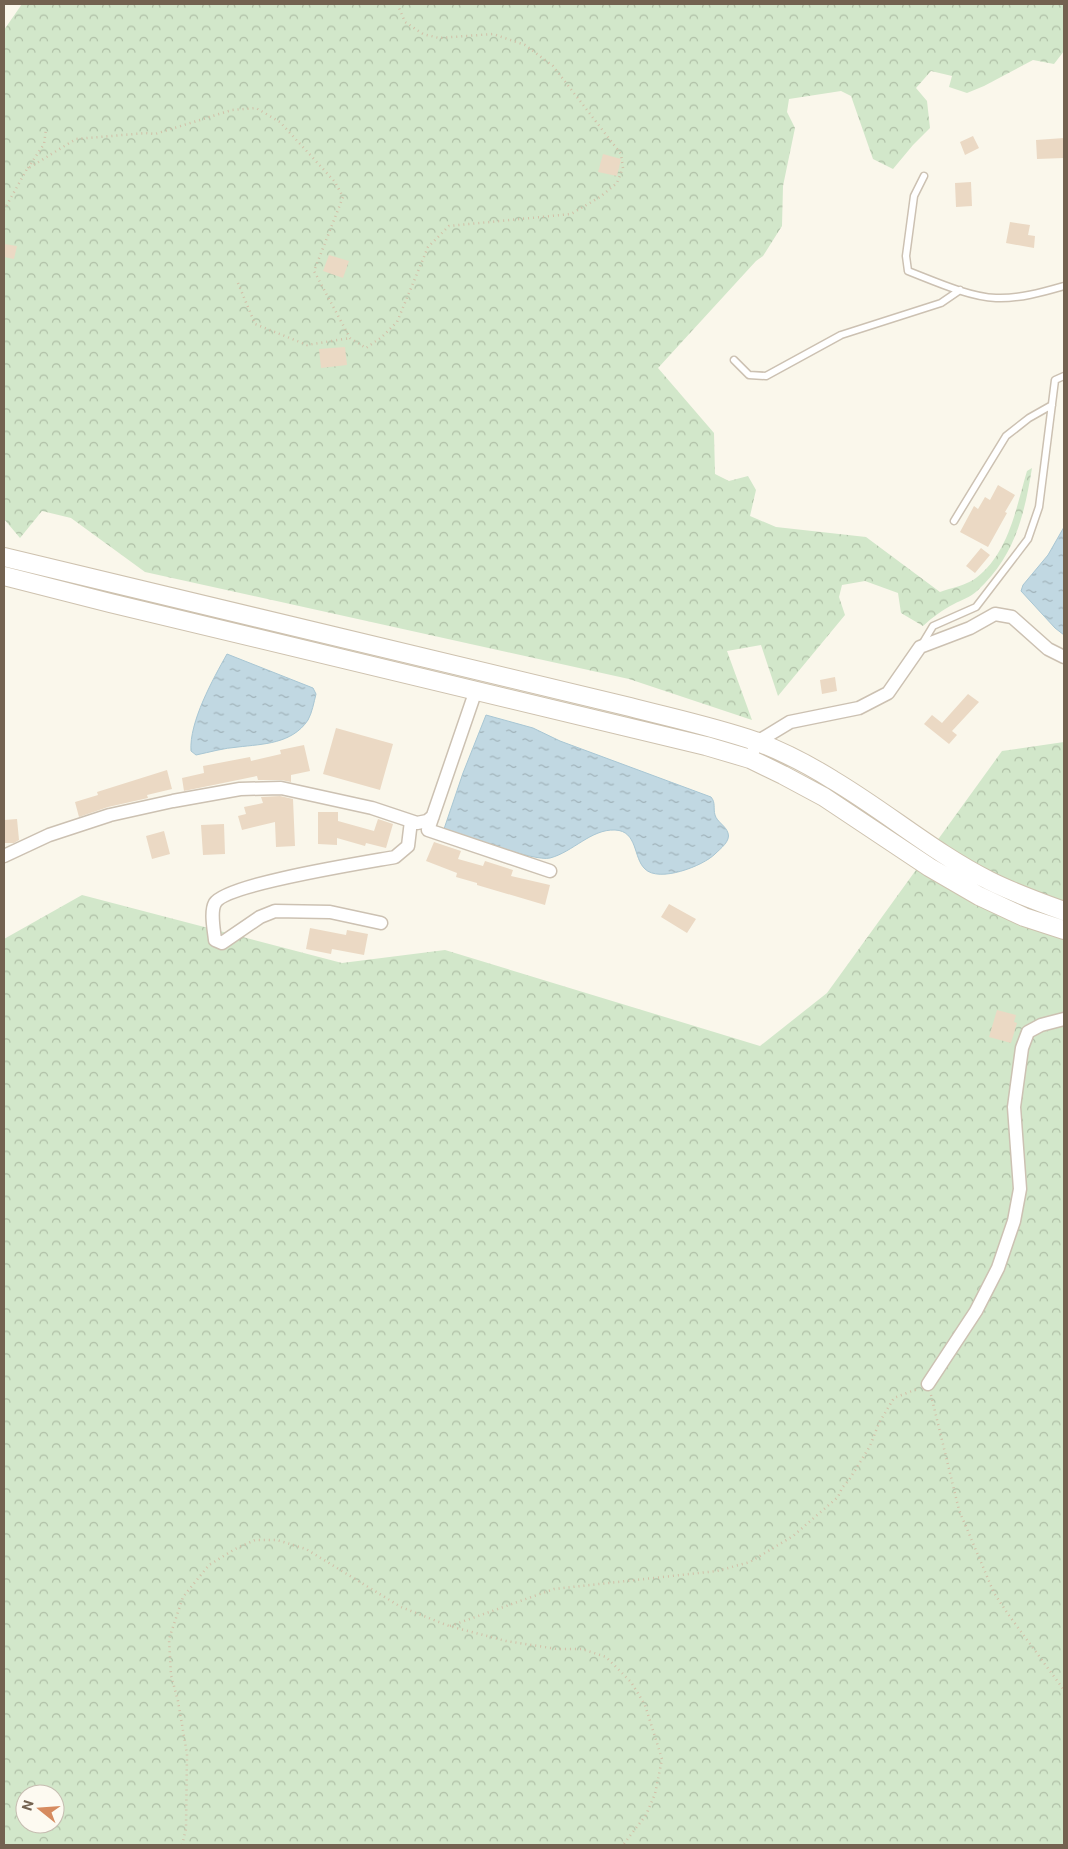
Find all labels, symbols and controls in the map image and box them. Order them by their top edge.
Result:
north arrow [15,1784,65,1834]
text: N [18,1798,37,1812]

